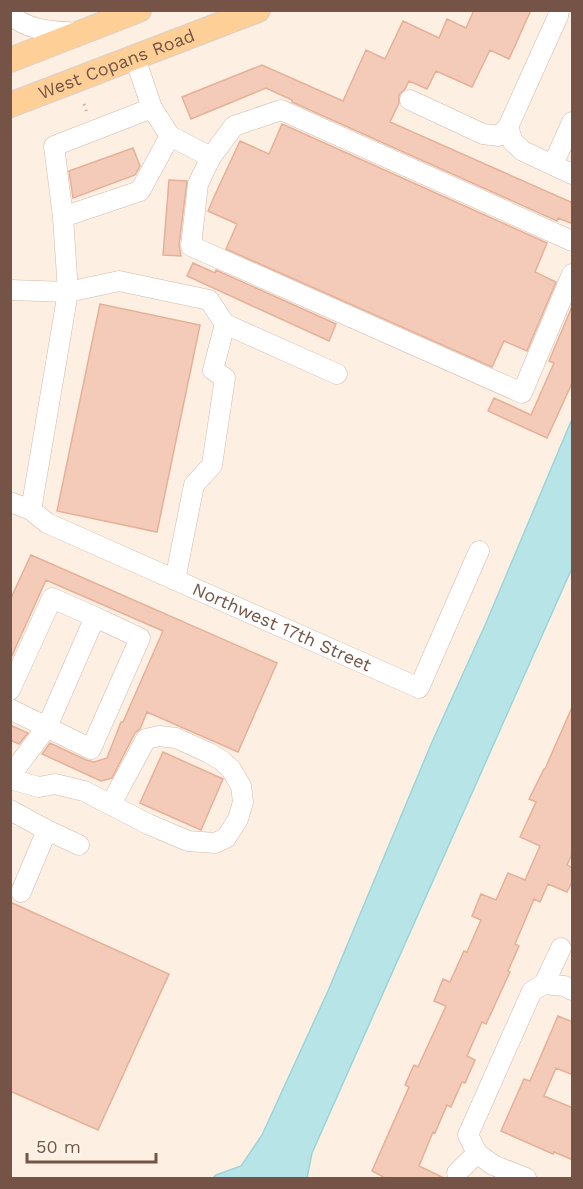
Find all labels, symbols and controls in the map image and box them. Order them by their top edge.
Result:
street label: West Copans Road [35,24,197,103]
street label: Northwest 17th Street [189,578,375,676]
scale bar [27,1126,156,1164]
text: 50 m [36,1136,81,1157]

